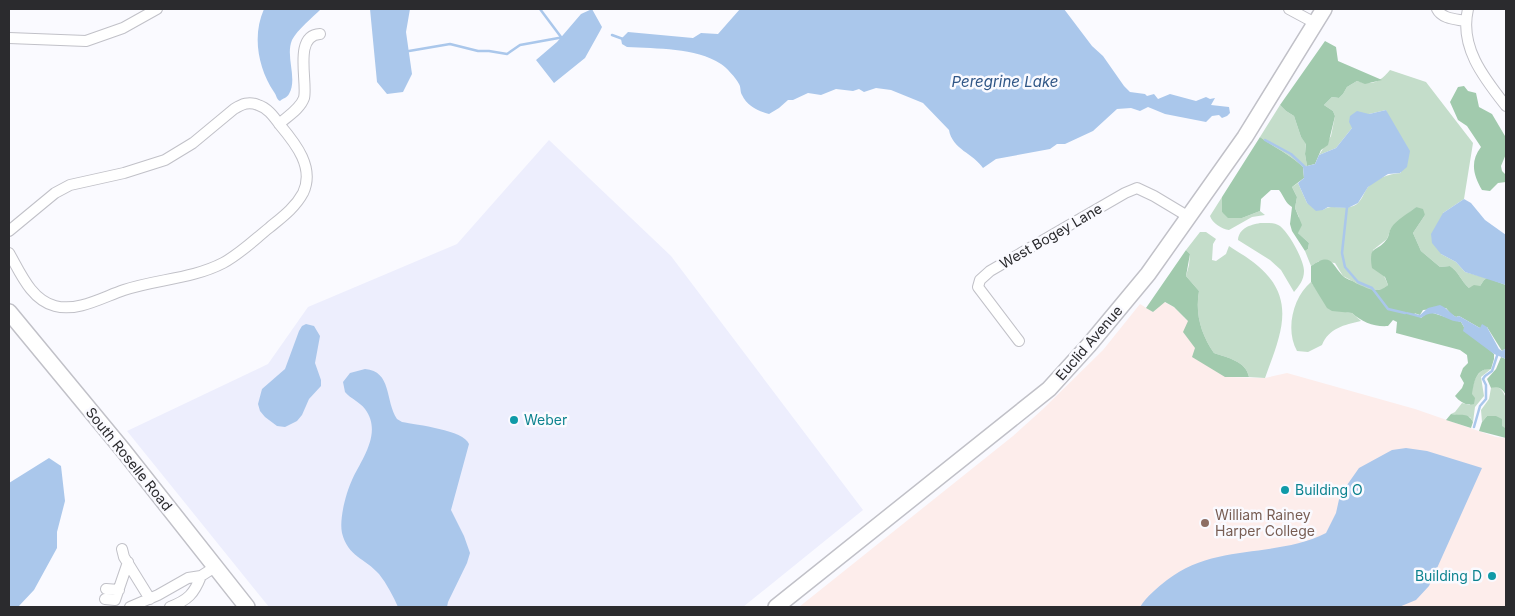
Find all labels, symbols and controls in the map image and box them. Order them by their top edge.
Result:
water label: Peregrine Lake [952,72,1058,91]
street label: West Bogey Lane [997,199,1105,272]
street label: Euclid Avenue [1052,302,1126,383]
street label: South Roselle Road [83,404,176,514]
place label: Weber [524,411,567,428]
marker: Weber [508,414,520,426]
place label: Building O [1295,481,1363,498]
marker: Building O [1279,484,1291,496]
place label: William Rainey Harper College [1215,506,1315,539]
marker: William Rainey Harper College [1199,517,1211,529]
place label: Building D [1415,567,1482,584]
marker: Building D [1486,570,1498,582]

